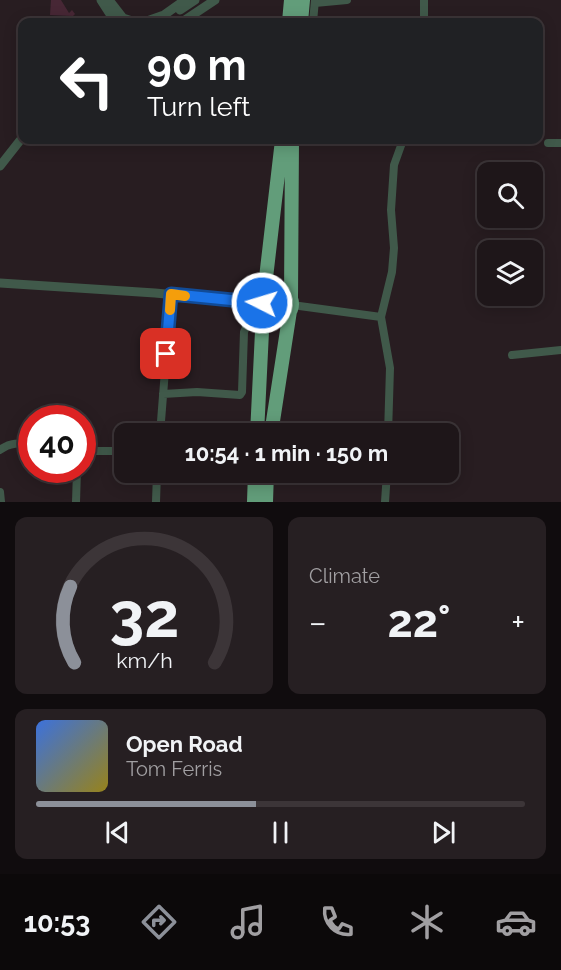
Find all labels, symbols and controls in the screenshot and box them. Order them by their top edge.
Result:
text: 90 m [147,41,247,90]
icon: left [48,42,126,120]
text: Turn left [147,91,250,122]
map controls [477,162,543,306]
button: search [477,162,543,228]
button: layers [477,240,543,306]
position arrow [230,271,294,335]
pin [140,328,191,379]
icon: arrive [149,337,182,370]
speed limit sign: 40 [18,405,96,483]
text: 10:54 · 1 min · 150 m [185,440,388,466]
text: Climate [309,564,380,588]
text: 32 [109,578,179,652]
text: 22° [387,595,451,648]
text: − [309,603,327,642]
text: + [511,603,525,642]
text: km/h [116,648,172,673]
text: Open Road [126,731,243,757]
text: Tom Ferris [126,757,222,781]
icon: previous [101,816,134,849]
icon: pause [264,816,297,849]
icon: next [427,816,460,849]
icon: directions [138,901,180,943]
icon: music [227,901,269,943]
icon: phone [316,901,358,943]
icon: climate [406,901,448,943]
icon: car [495,901,537,943]
text: 10:53 [24,907,90,938]

